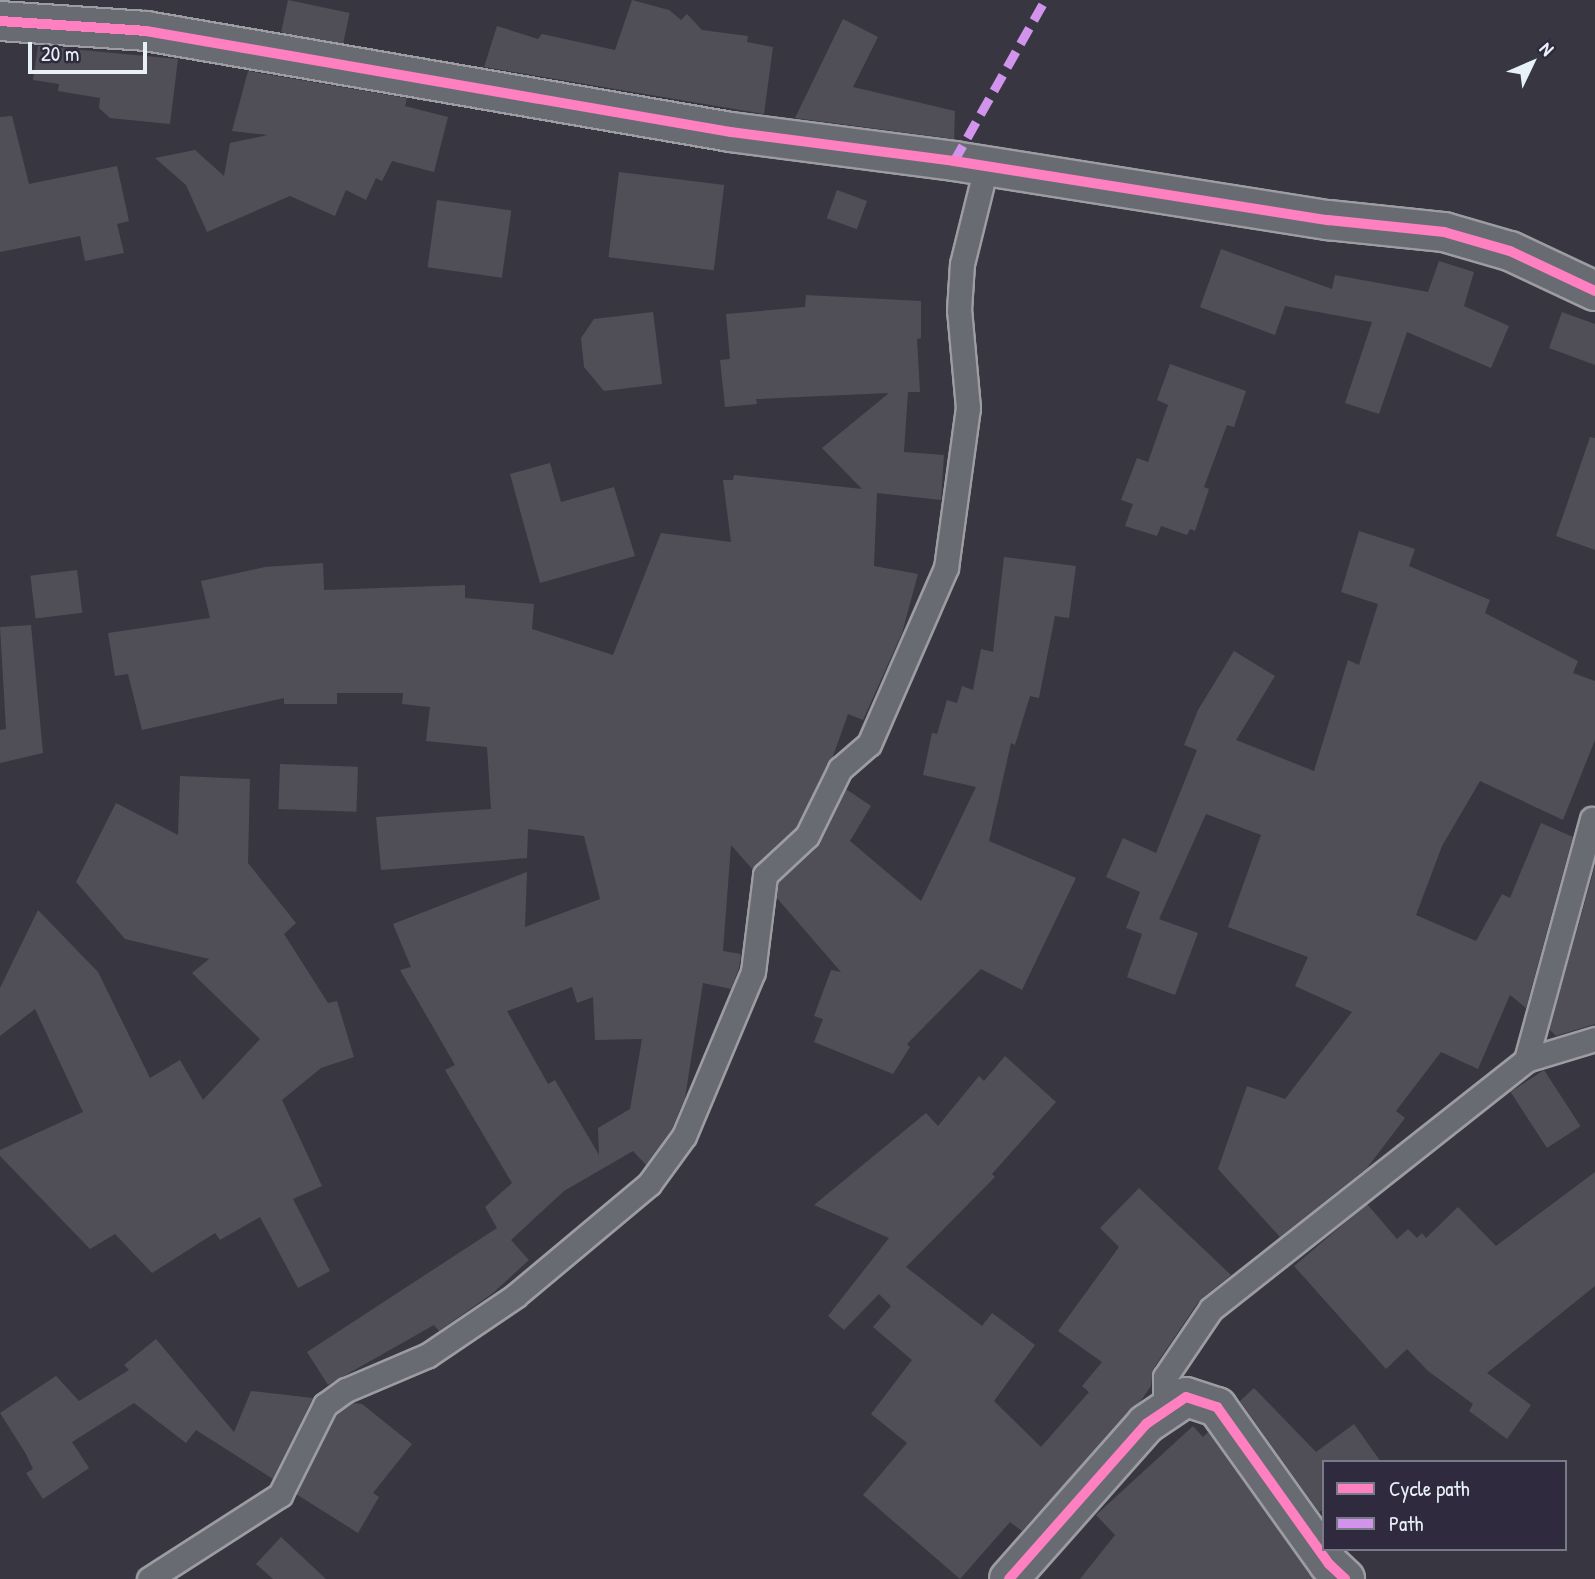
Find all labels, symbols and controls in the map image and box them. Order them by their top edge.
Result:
scale bar [32,28,150,72]
north arrow [1497,28,1567,98]
text: N [1534,36,1560,61]
text: 20 m [41,39,79,68]
legend [1322,1460,1567,1551]
text: Cycle path [1389,1474,1470,1503]
text: Path [1389,1509,1423,1538]

